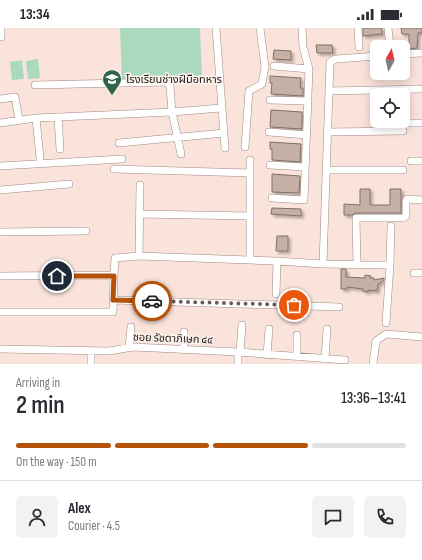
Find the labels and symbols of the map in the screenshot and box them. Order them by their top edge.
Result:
north arrow [370,40,410,80]
school or university icon: โรงเรียนช่างฝีมือทหาร [101,68,123,96]
place label: โรงเรียนช่างฝีมือทหาร [126,73,222,86]
pin [40,259,74,293]
courier [132,281,172,321]
pin [277,288,311,322]
street label: ซอย รัชดาภิเษก ๔๔ [133,331,213,346]

